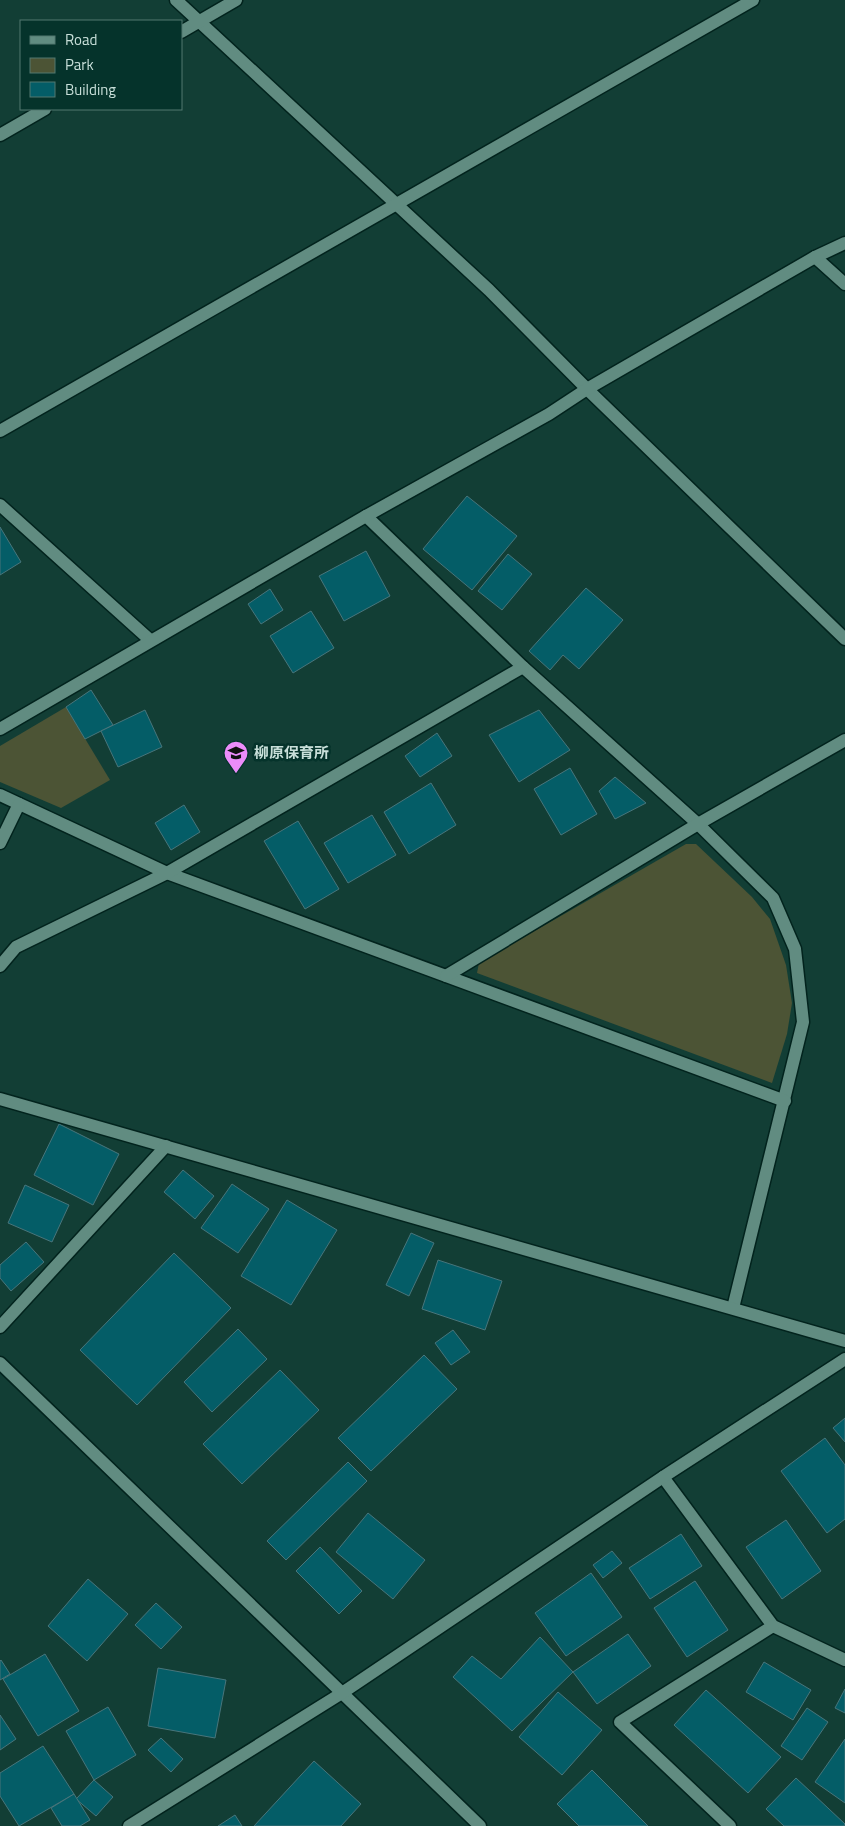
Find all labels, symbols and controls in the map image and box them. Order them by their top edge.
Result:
legend [20,20,182,110]
text: Road [65,28,97,51]
text: Park [65,53,94,76]
text: Building [65,78,116,101]
school or university icon: 柳原保育所 [223,740,249,774]
place label: 柳原保育所 [254,741,329,764]

